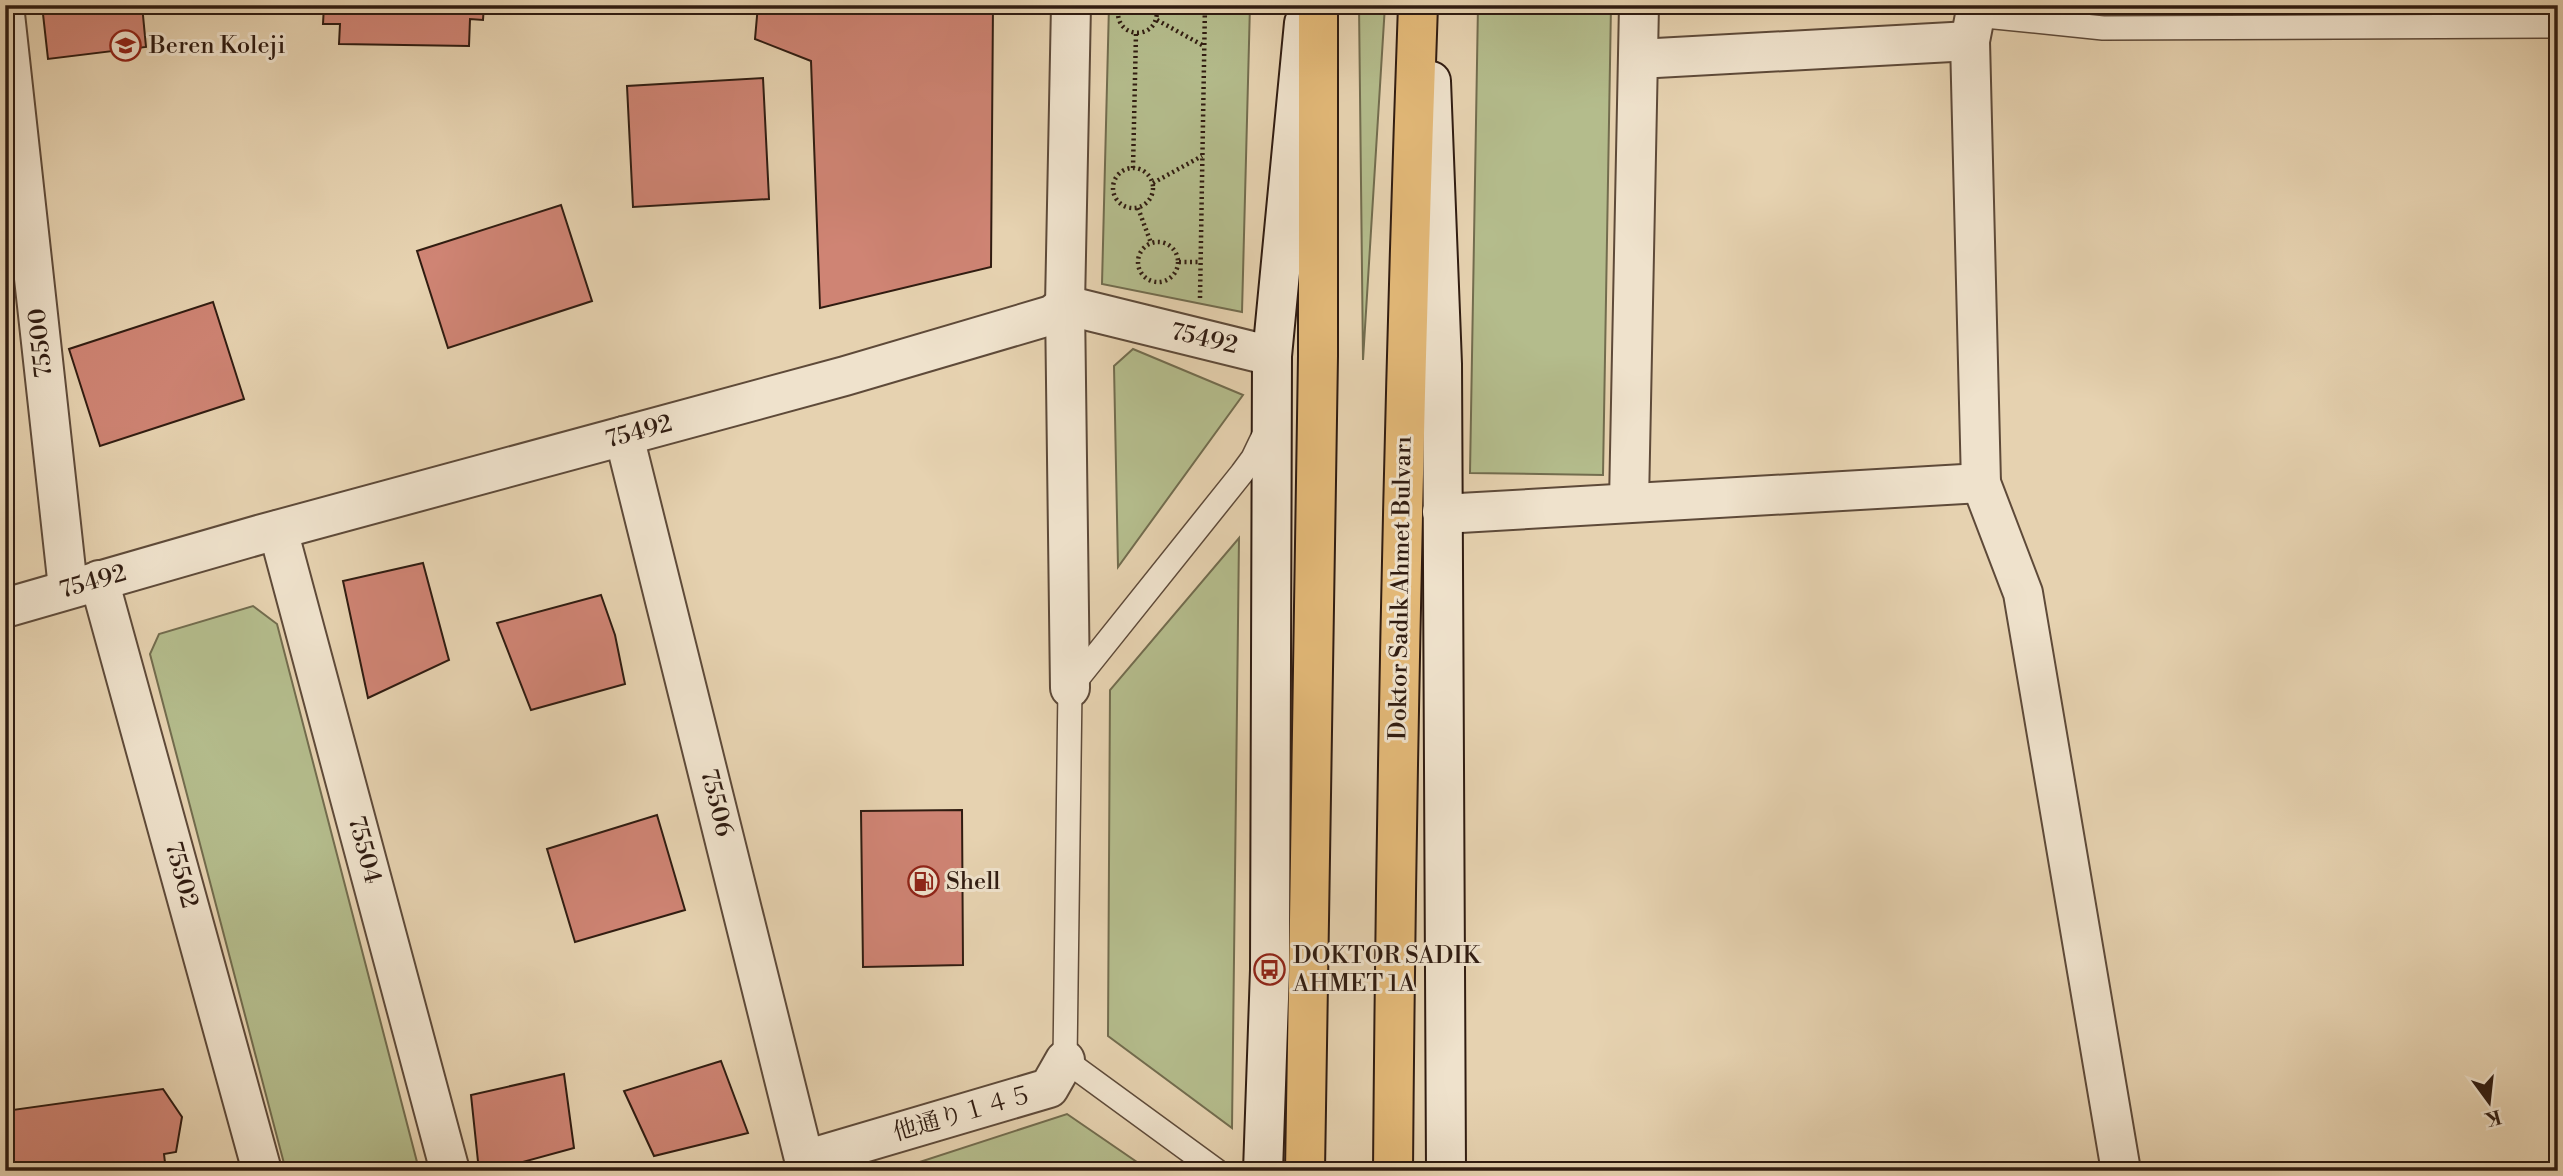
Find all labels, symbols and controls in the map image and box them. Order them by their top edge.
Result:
school or university icon: Beren Koleji [109,29,143,63]
place label: Beren Koleji [148,31,285,61]
street label: 75500 [22,307,60,379]
street label: 75492 [1168,317,1240,361]
street label: 75492 [602,409,676,455]
street label: Doktor Sadık Ahmet Bulvarı [1383,436,1419,740]
street label: 75492 [56,558,130,606]
street label: 75506 [693,766,739,840]
street label: 75504 [341,813,387,887]
street label: 75502 [158,839,204,911]
fuel station icon: Shell [906,865,940,899]
place label: Shell [946,867,1000,897]
place label: DOKTOR SADIK AHMET 1A [1292,941,1482,999]
bus stop icon: DOKTOR SADIK AHMET 1A [1253,953,1287,987]
north arrow [2454,1068,2524,1138]
street label: 他通り１４５ [890,1080,1036,1148]
text: K [2482,1104,2504,1131]

